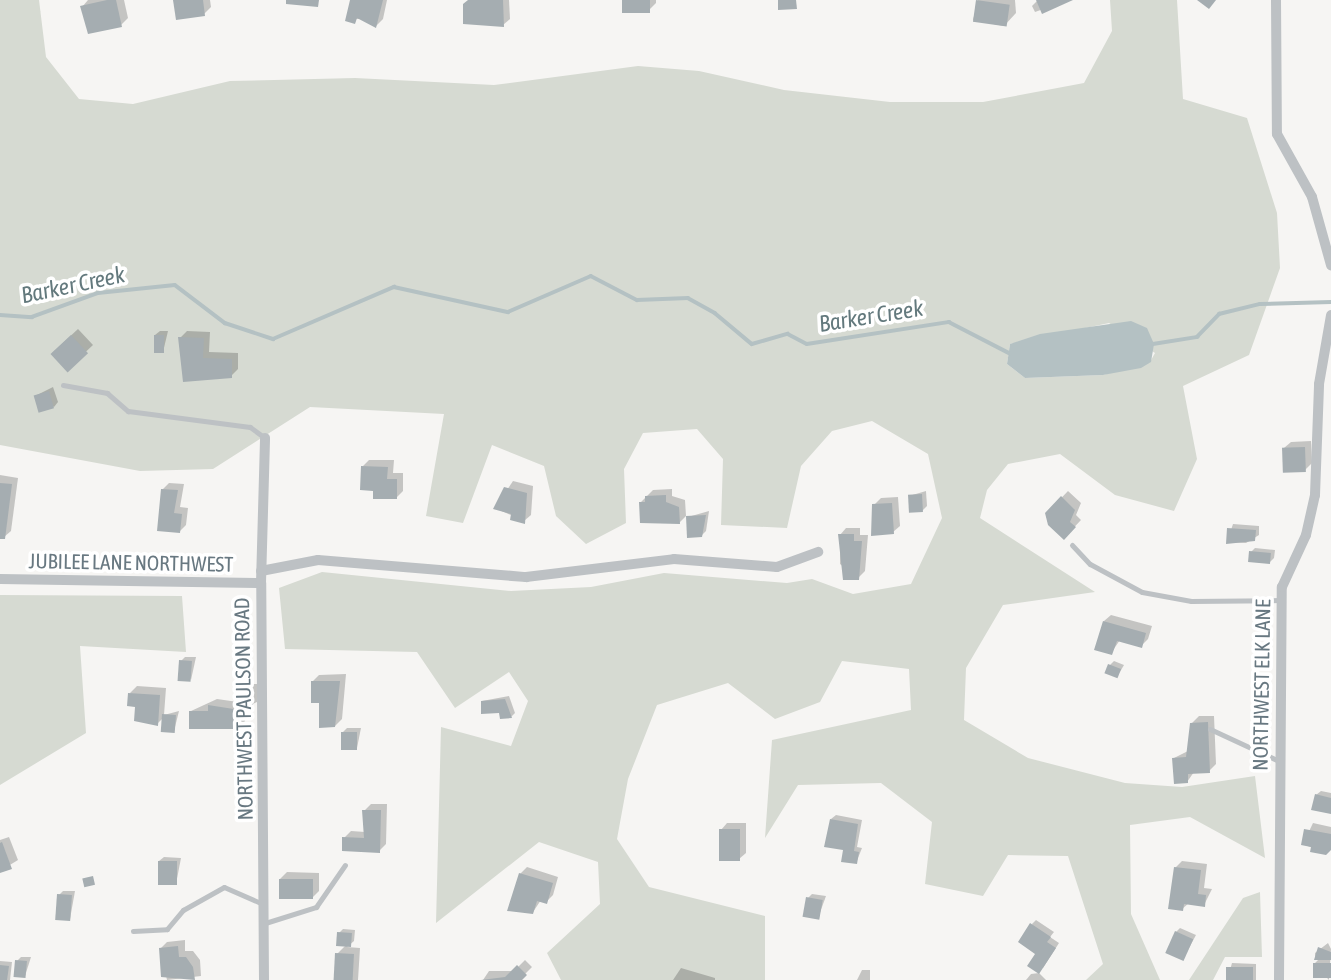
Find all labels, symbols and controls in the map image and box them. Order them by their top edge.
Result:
water label: Barker Creek [19,261,127,309]
water label: Barker Creek [817,294,925,338]
street label: JUBILEE LANE NORTHWEST [28,548,234,576]
street label: NORTHWEST PAULSON ROAD [228,597,258,821]
street label: NORTHWEST ELK LANE [1247,599,1275,771]

